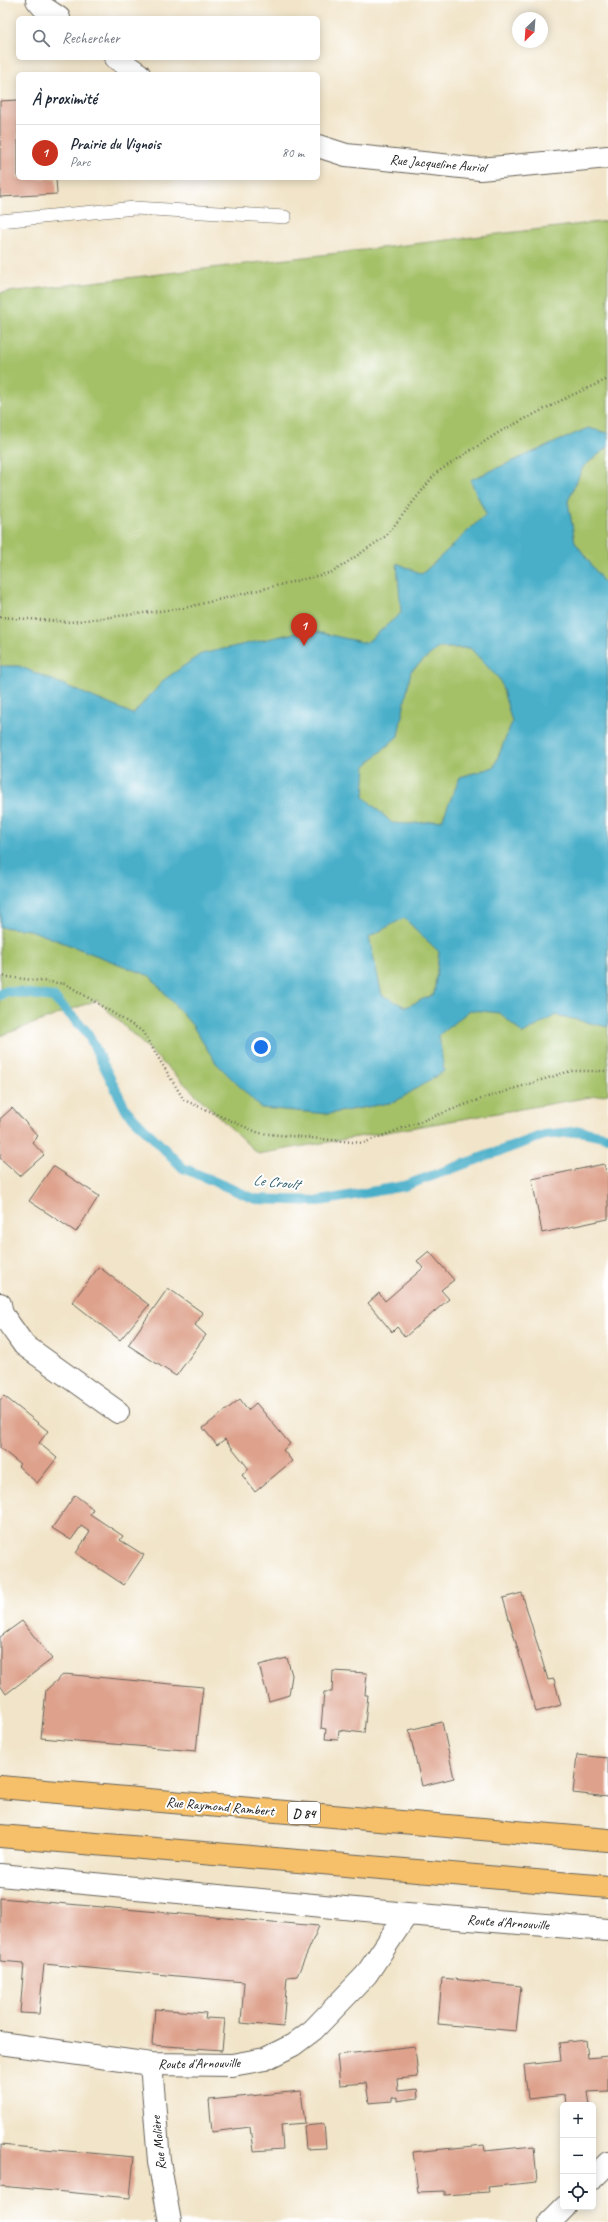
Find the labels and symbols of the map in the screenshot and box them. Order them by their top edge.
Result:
north arrow [512,12,548,48]
street label: Rue Jacqueline Auriol [389,151,489,176]
pin: 1 [291,613,317,646]
your location [251,1037,271,1057]
water label: Le Croult [252,1171,304,1195]
street label: Rue Raymond Rambert [165,1793,276,1820]
road number: D 84 [288,1802,320,1824]
street label: Route d'Arnouville [466,1911,551,1934]
street label: Route d'Arnouville [158,2054,242,2073]
street label: Rue Molière [147,2114,170,2171]

